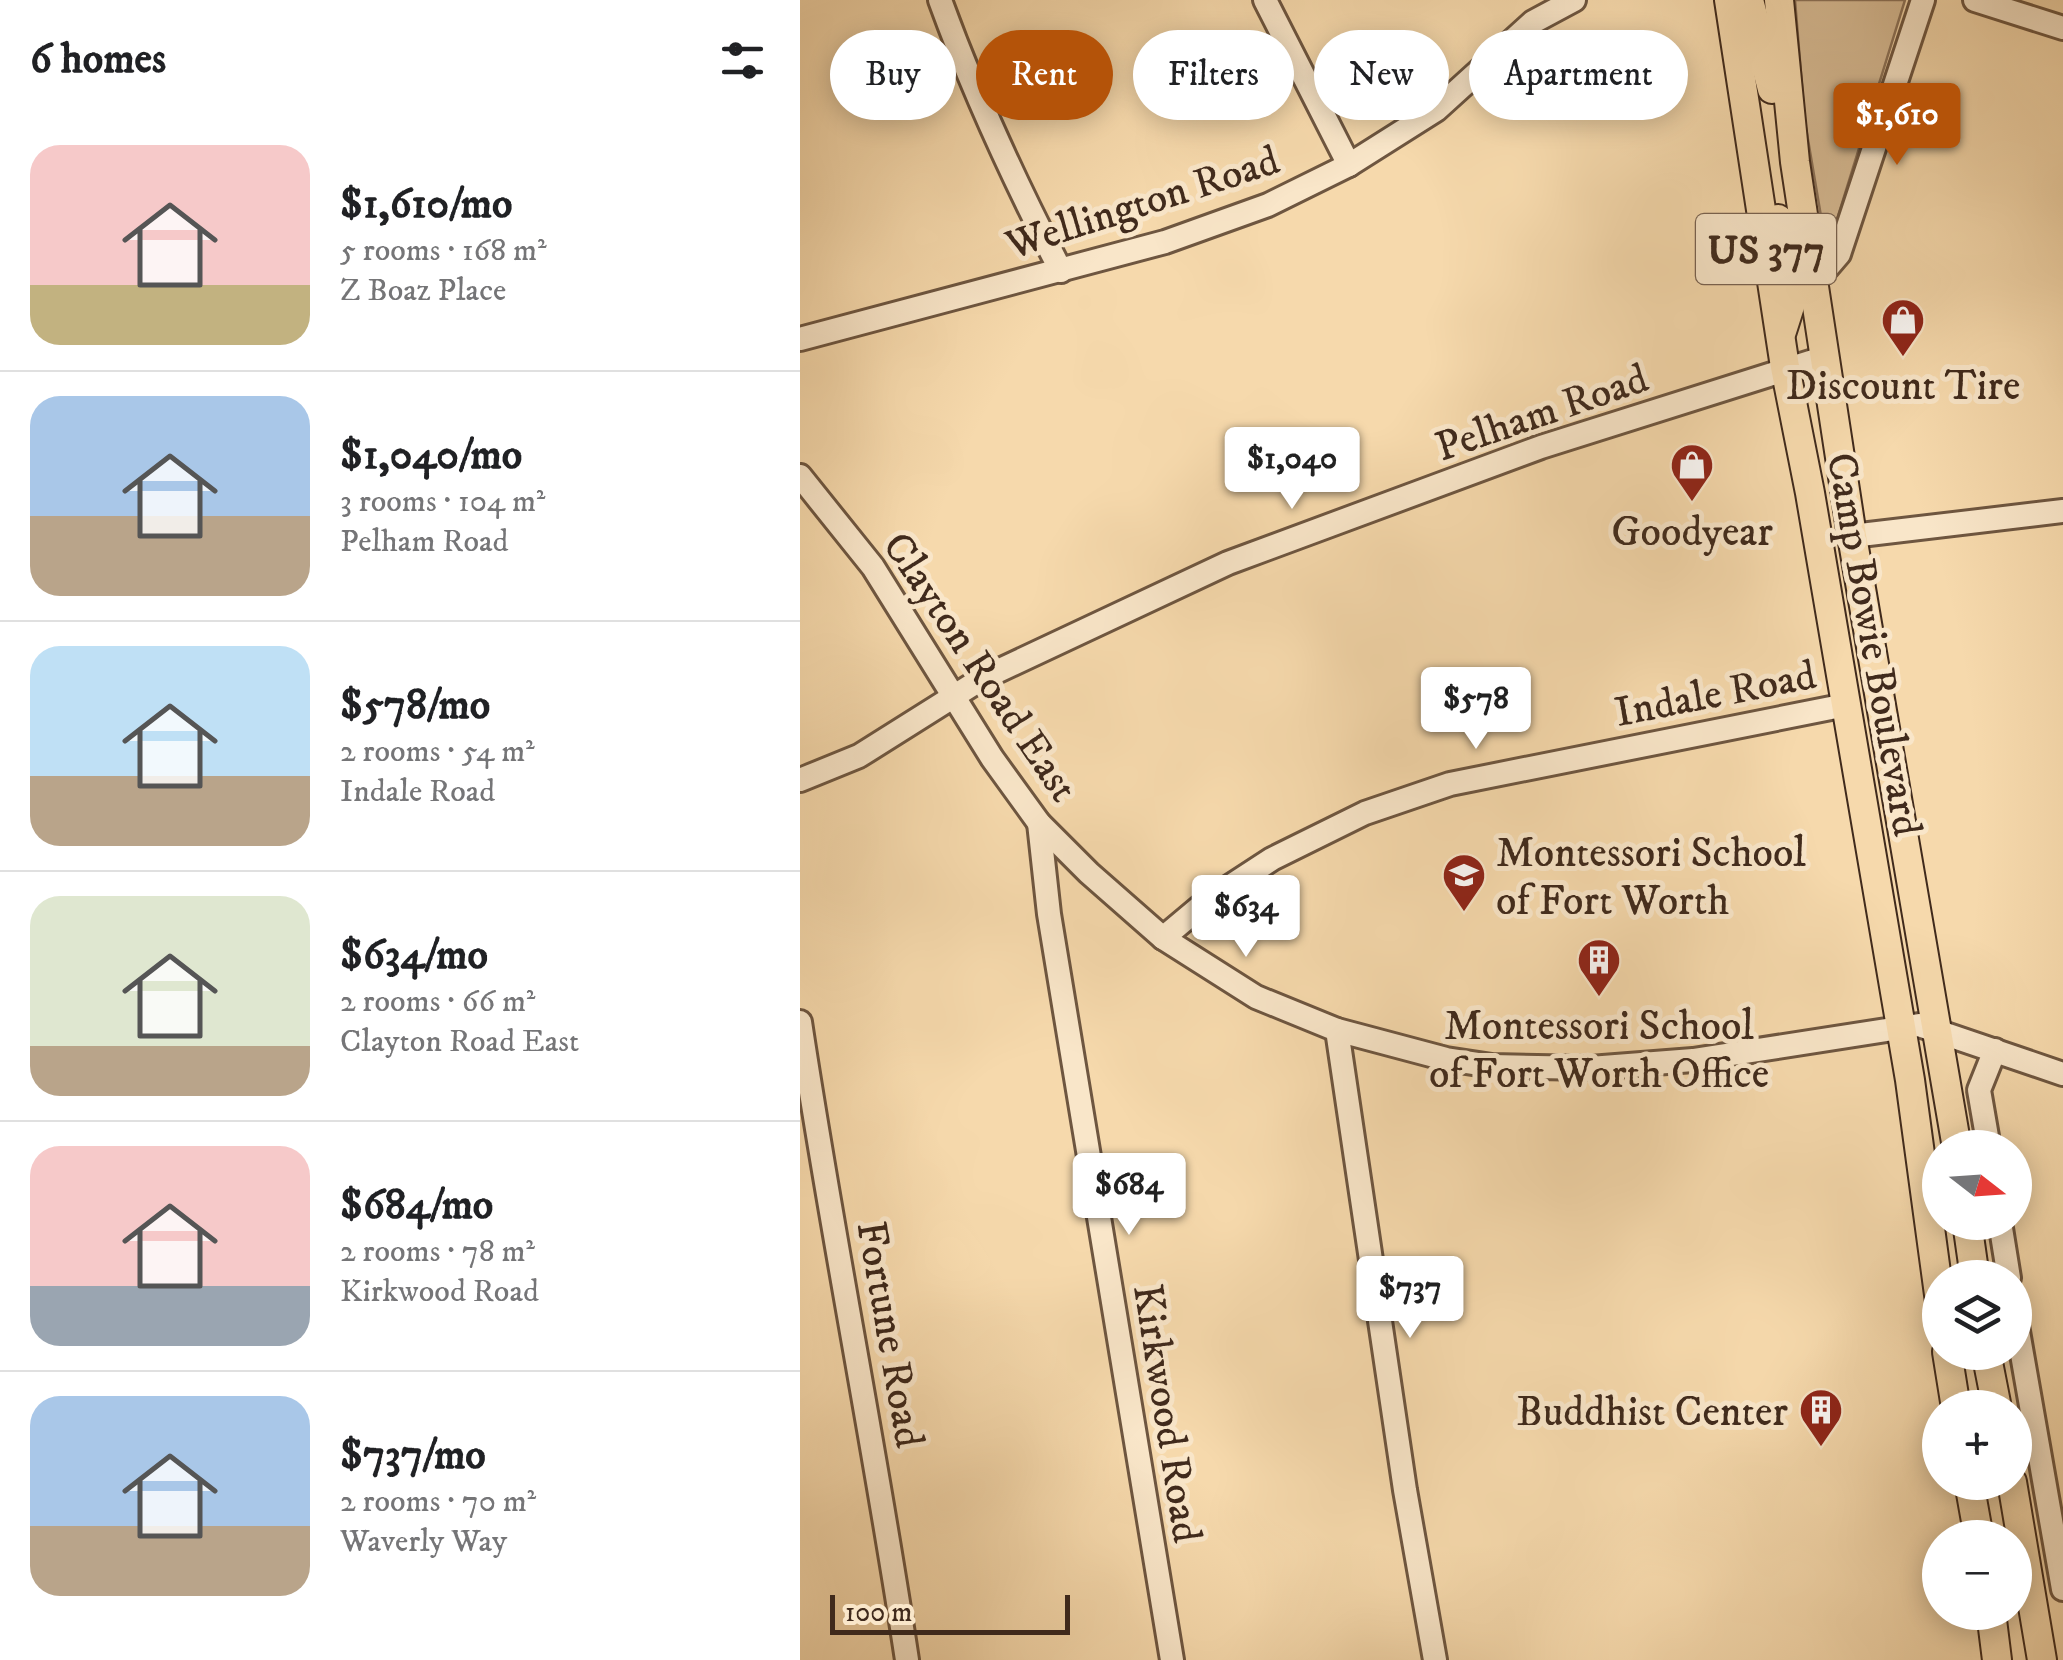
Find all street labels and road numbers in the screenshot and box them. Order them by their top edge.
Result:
street label: Wellington Road [999,135,1286,273]
road number: US 377 [1696,214,1836,284]
street label: Pelham Road [1429,353,1655,474]
street label: Camp Bowie Boulevard [1814,449,1932,840]
street label: Clayton Road East [870,523,1089,812]
street label: Indale Road [1611,650,1821,740]
street label: Fortune Road [844,1217,935,1452]
street label: Kirkwood Road [1120,1280,1212,1547]

